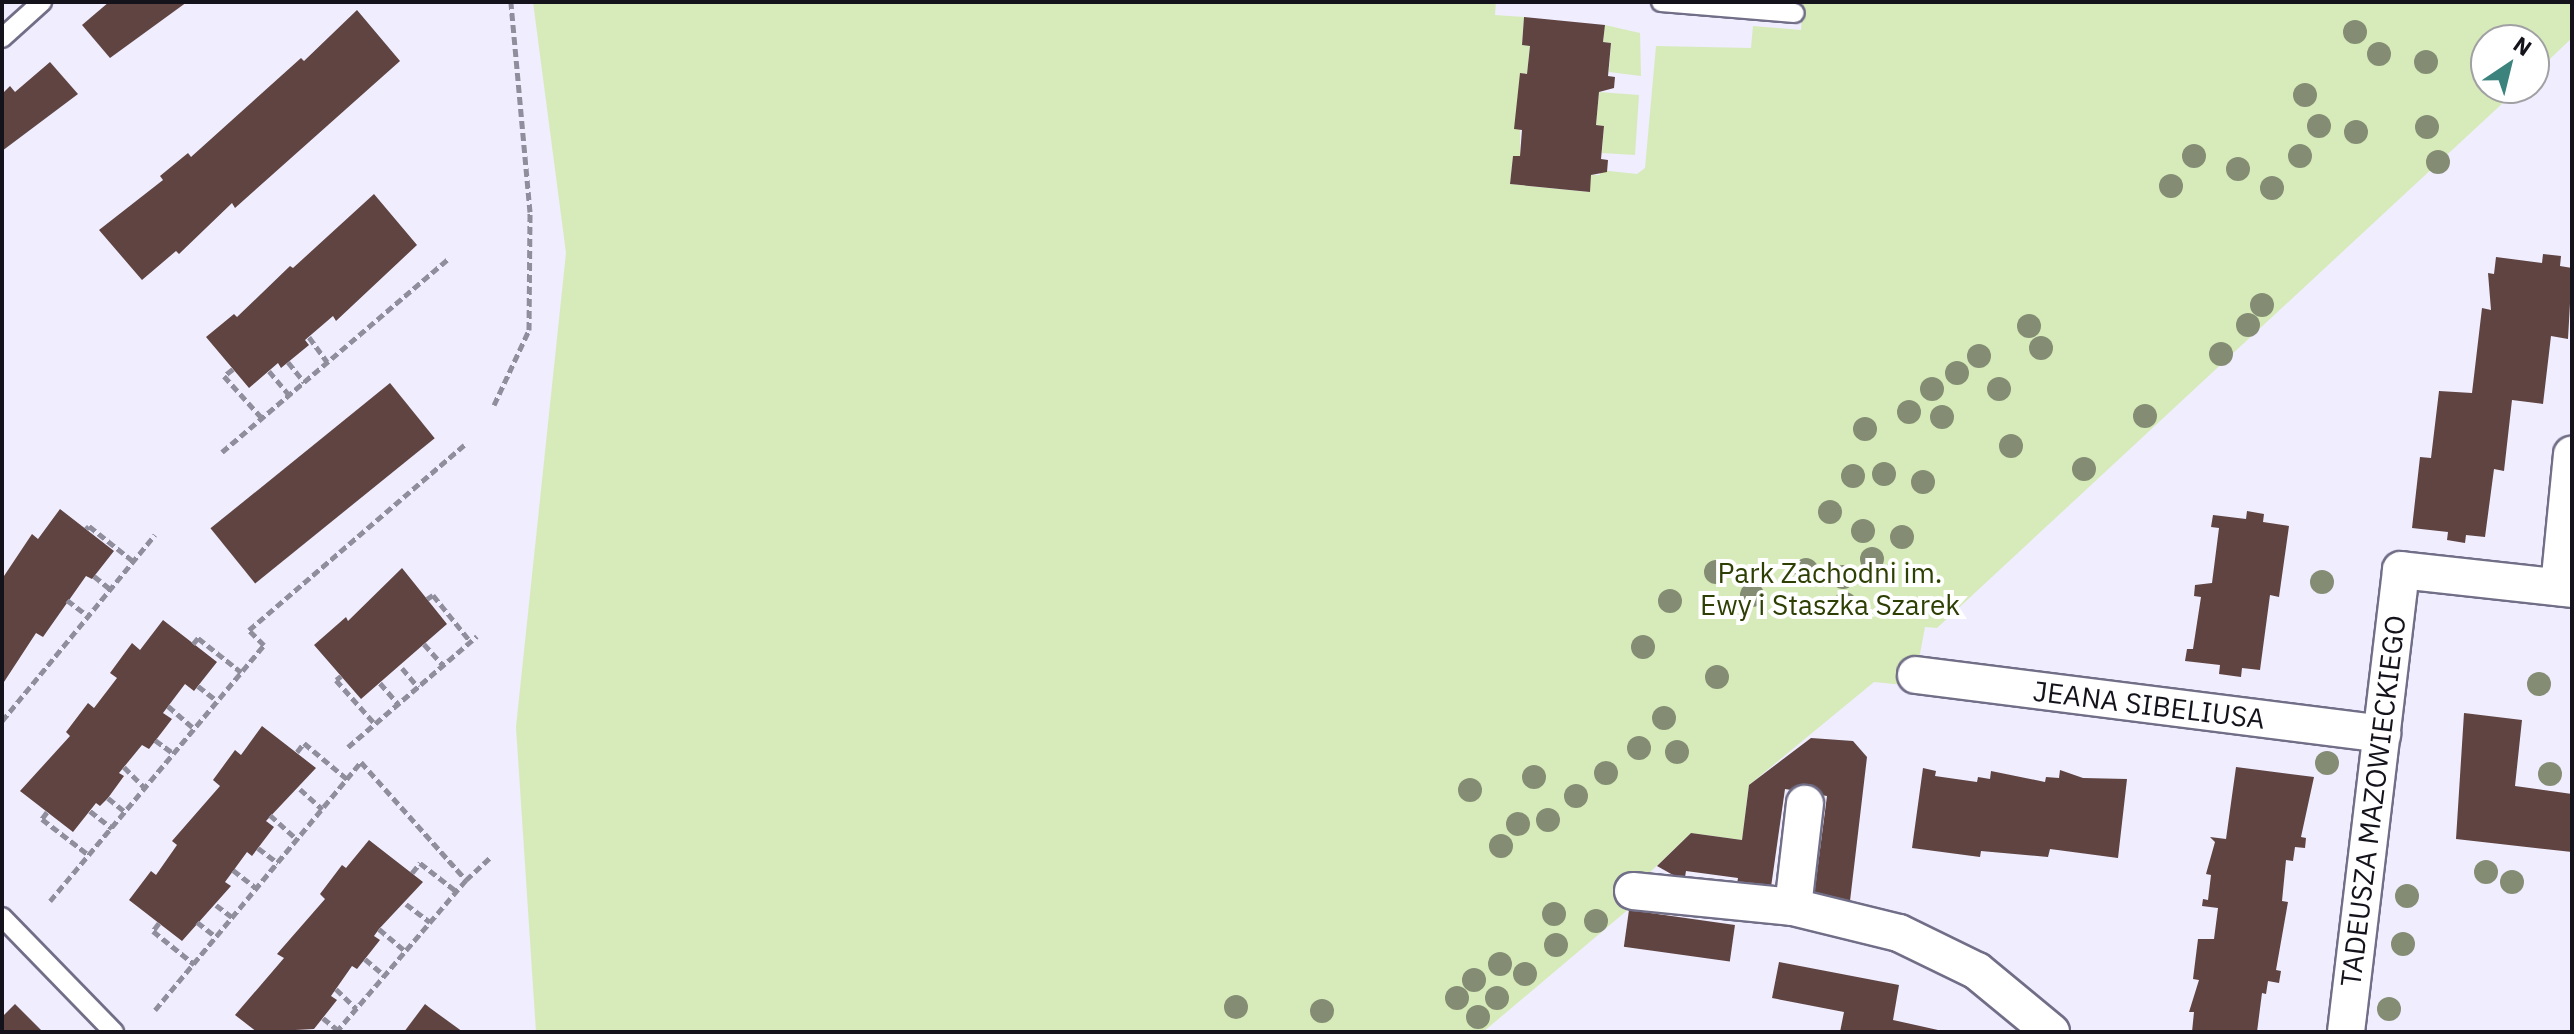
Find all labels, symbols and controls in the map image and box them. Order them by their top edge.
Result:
north arrow [2470,24,2550,104]
text: N [2508,29,2538,62]
park label: Park Zachodni im. Ewy i Staszka Szarek [1700,556,1960,622]
street label: TADEUSZA MAZOWIECKIEGO [2334,613,2412,989]
street label: JEANA SIBELIUSA [2031,674,2267,736]

